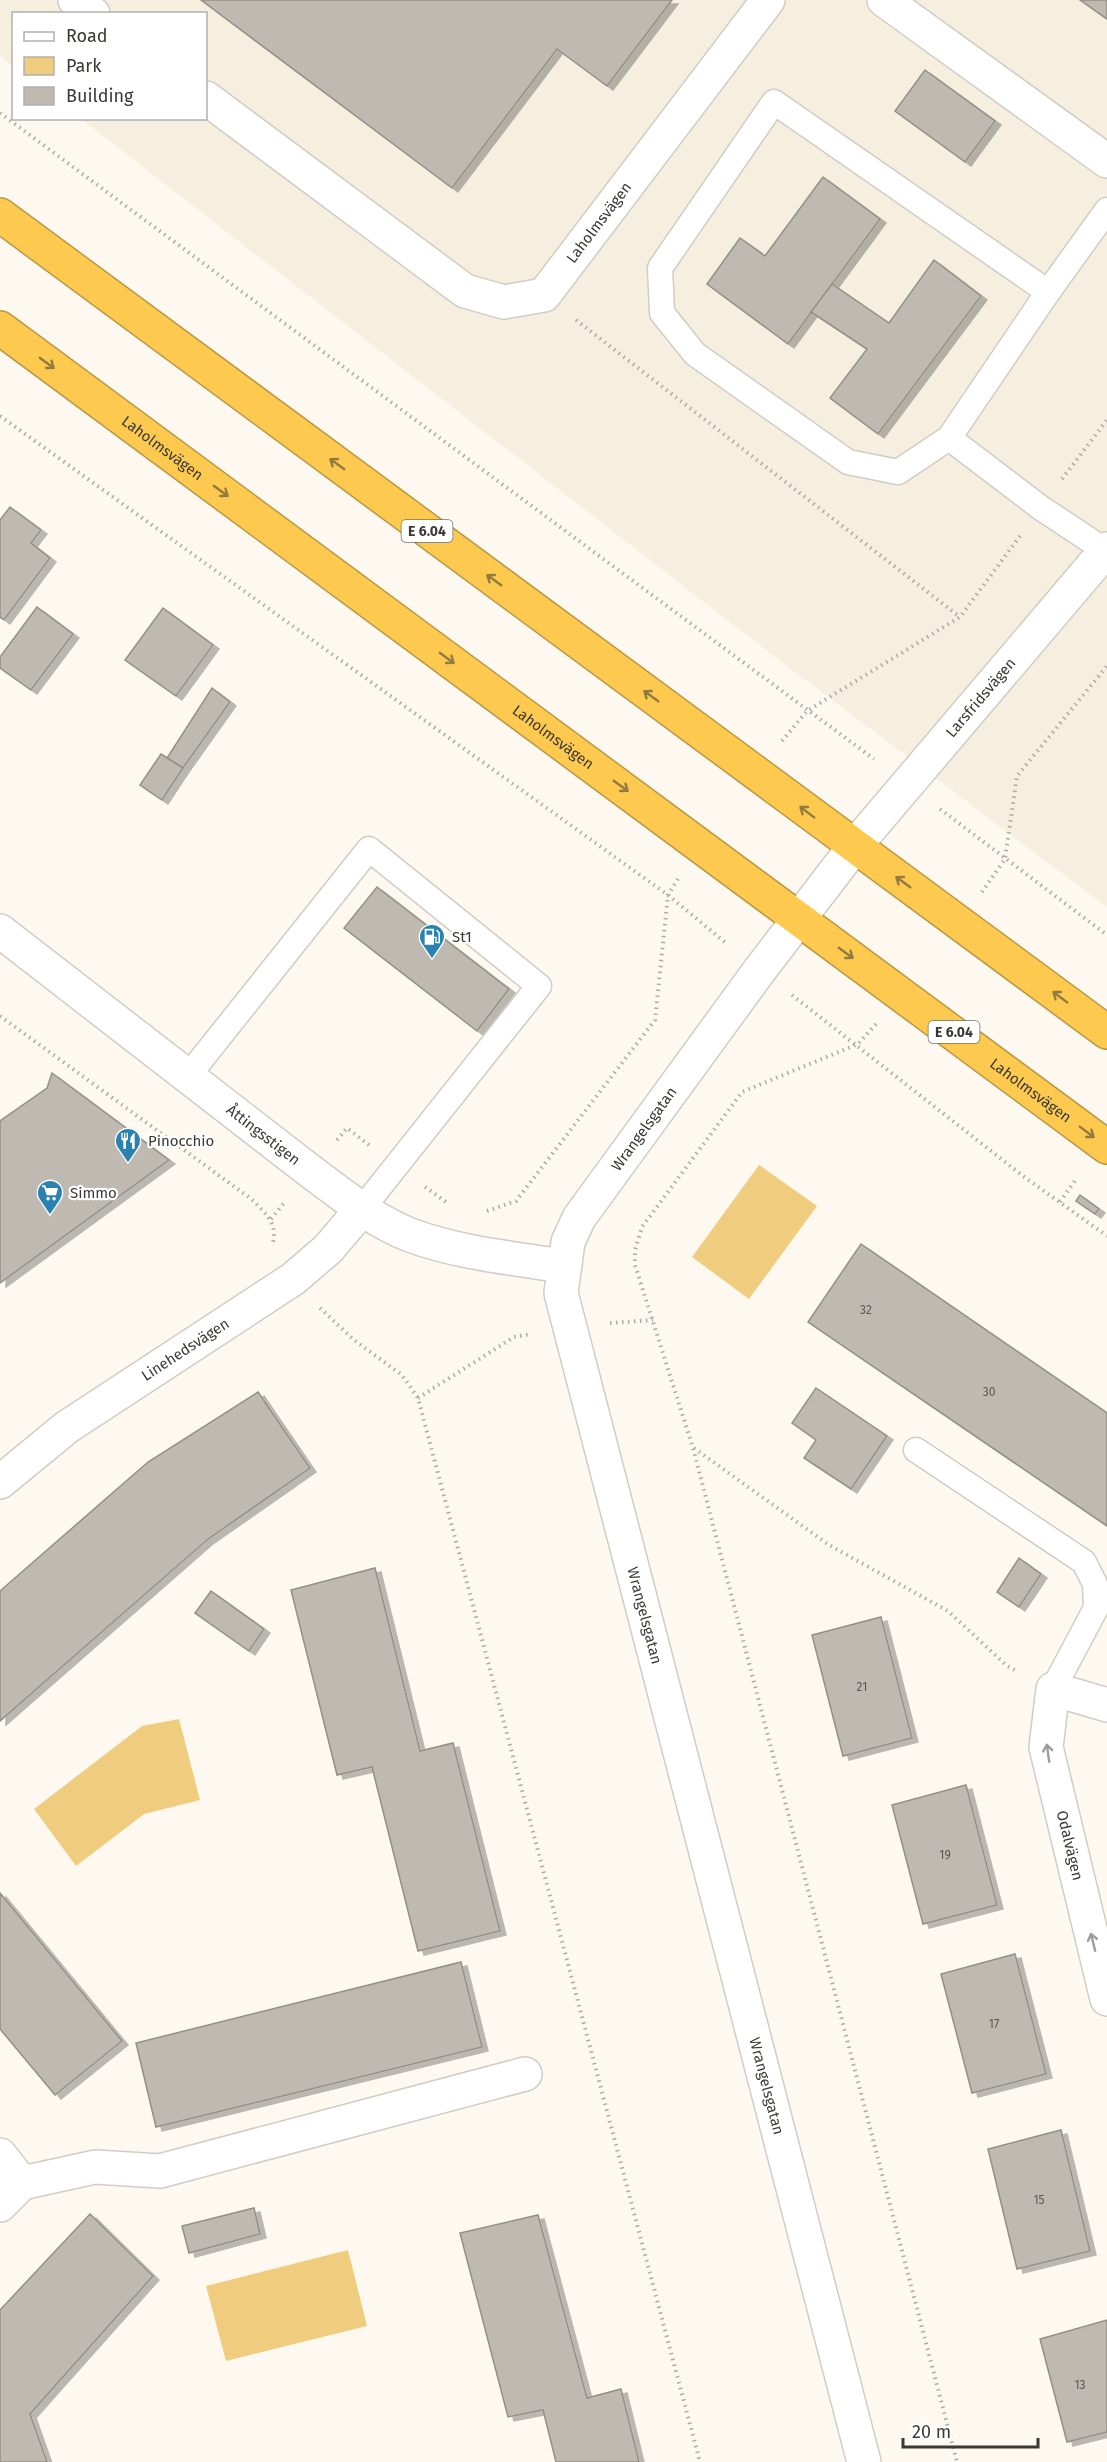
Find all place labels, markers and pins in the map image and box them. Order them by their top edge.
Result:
fuel station icon: St1 [417,922,447,960]
place label: St1 [452,928,472,946]
restaurant icon: Pinocchio [113,1126,143,1164]
place label: Pinocchio [148,1132,214,1150]
supermarket icon: Simmo [35,1178,65,1216]
place label: Simmo [70,1184,117,1202]

